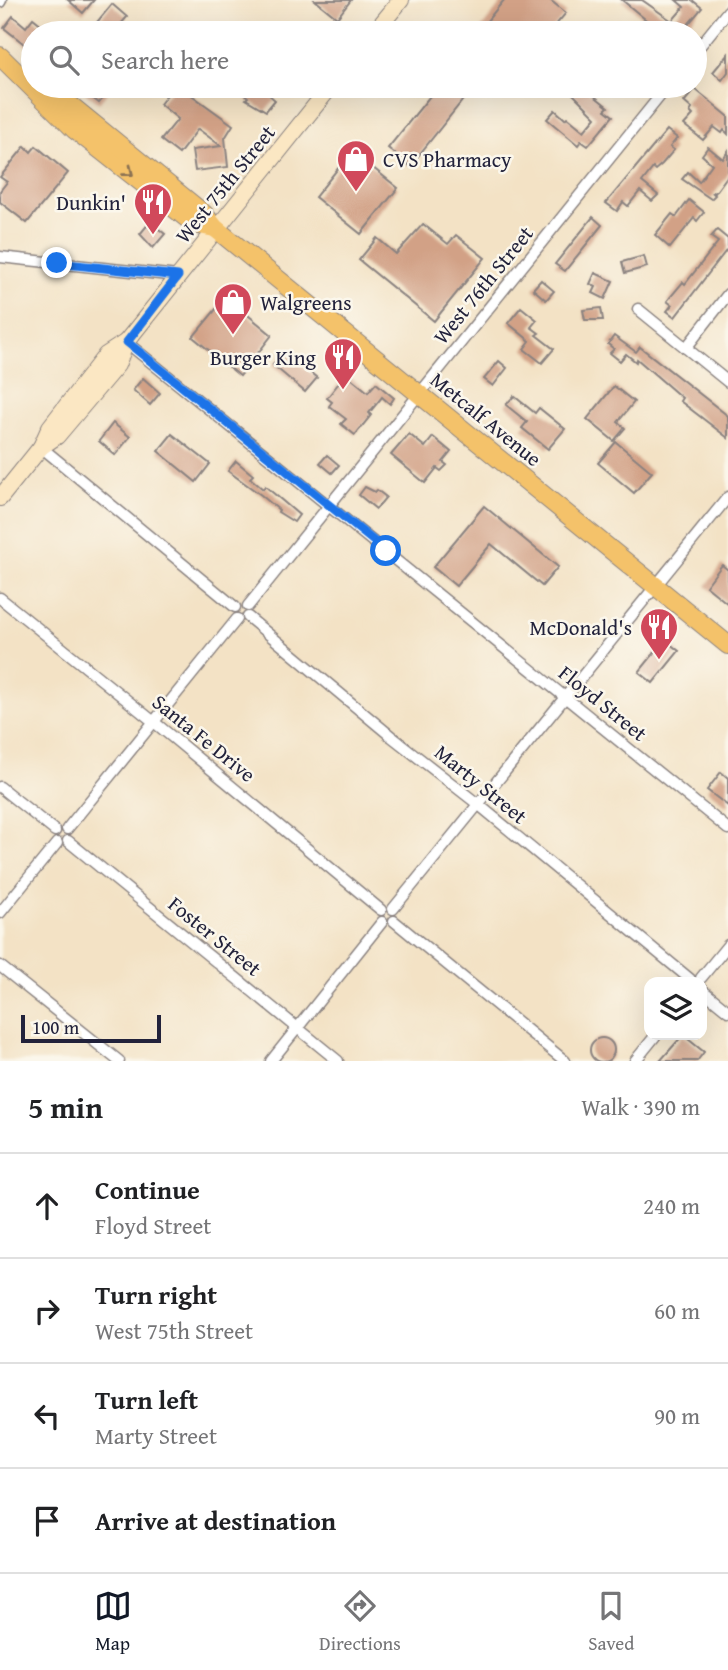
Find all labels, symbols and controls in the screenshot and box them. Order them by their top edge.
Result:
search box [21,21,707,98]
text: Search here [101,40,229,79]
icon: search [45,41,83,79]
street label: West 75th Street [168,118,283,250]
shop icon: CVS Pharmacy [335,138,377,193]
place label: CVS Pharmacy [383,144,512,175]
one-way arrow [121,164,133,177]
restaurant icon: Dunkin' [132,181,174,236]
place label: Dunkin' [56,187,126,218]
street label: West 76th Street [426,219,541,351]
route end [41,247,72,278]
shop icon: Walgreens [212,281,254,336]
place label: Walgreens [260,287,351,318]
restaurant icon: Burger King [322,336,364,391]
place label: Burger King [210,342,317,373]
street label: Metcalf Avenue [424,364,549,474]
route start [370,535,401,566]
restaurant icon: McDonald's [638,606,680,661]
place label: McDonald's [529,612,632,643]
street label: Floyd Street [552,658,655,749]
street label: Santa Fe Drive [146,687,262,789]
street label: Marty Street [428,737,535,831]
street label: Foster Street [162,889,269,984]
map controls [644,977,707,1040]
button: layers [644,977,707,1040]
scale bar [21,1012,161,1044]
text: 100 m [32,1013,79,1041]
text: 5 min [28,1085,103,1129]
text: Walk · 390 m [581,1090,700,1123]
text: Continue [95,1170,200,1209]
icon: ahead [28,1187,66,1225]
text: 240 m [643,1189,700,1222]
text: Floyd Street [95,1209,211,1242]
text: Turn right [95,1275,217,1314]
icon: right [28,1292,66,1330]
text: 60 m [654,1294,700,1327]
text: West 75th Street [95,1314,253,1347]
text: Turn left [95,1380,198,1419]
icon: left [28,1397,66,1435]
text: 90 m [654,1399,700,1432]
text: Marty Street [95,1419,217,1452]
text: Arrive at destination [95,1501,336,1540]
icon: arrive [28,1502,66,1540]
tab: Map [94,1587,132,1657]
tab: Directions [319,1587,401,1657]
tab: Saved [588,1587,634,1657]

